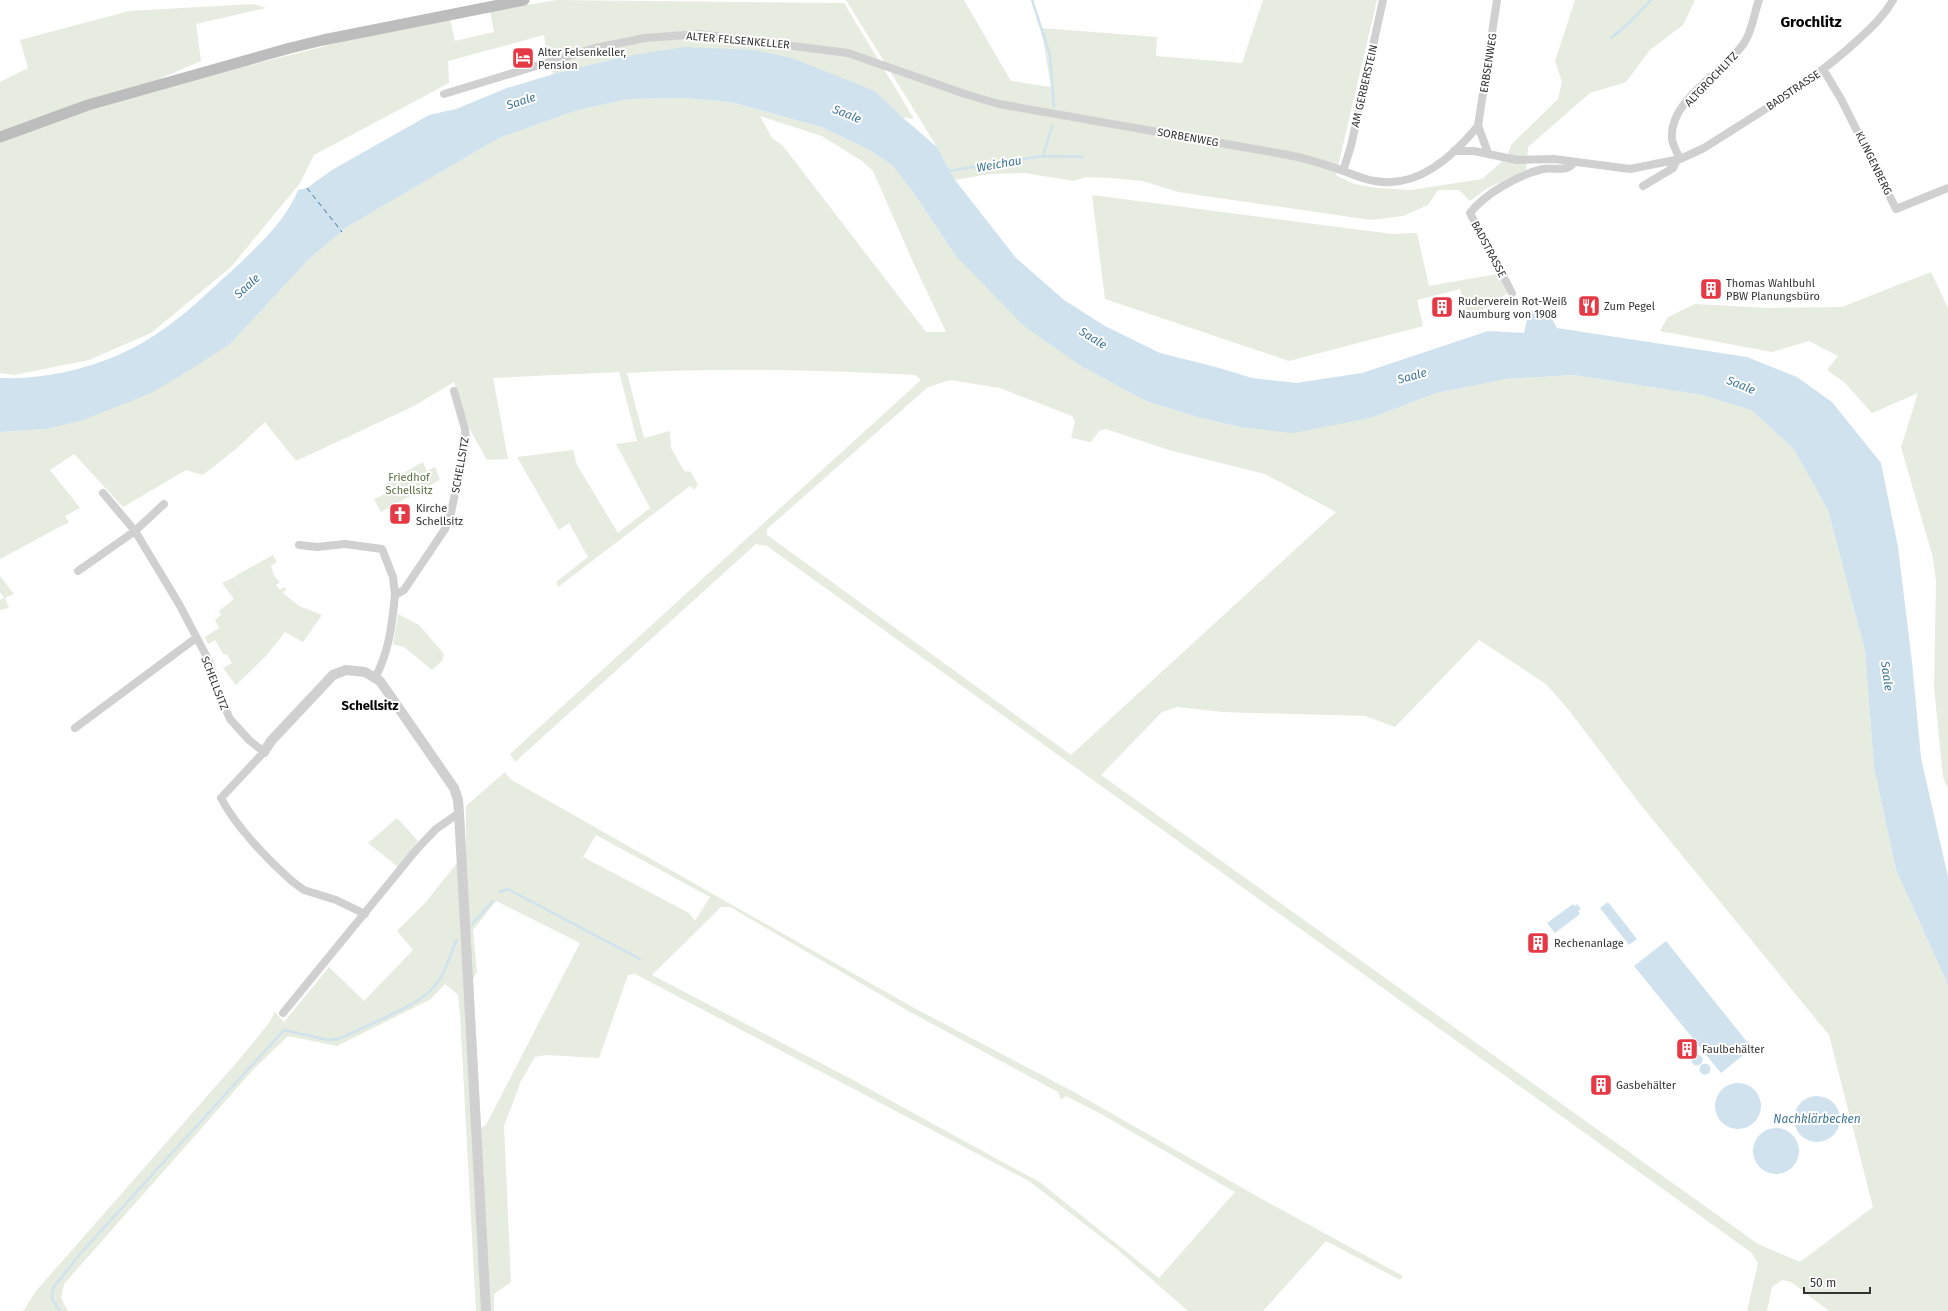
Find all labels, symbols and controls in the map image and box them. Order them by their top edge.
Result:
district label: Grochlitz [1780,13,1842,31]
street label: ALTER FELSENKELLER [686,29,791,52]
street label: ERBSENWEG [1477,32,1500,94]
street label: AM GERBERSTEIN [1349,43,1380,129]
hotel icon: Alter Felsenkeller, Pension [510,45,536,71]
place label: Alter Felsenkeller, Pension [538,46,627,72]
street label: ALTGROCHLITZ [1682,49,1741,109]
street label: BADSTRASSE [1764,68,1823,113]
water label: Saale [504,90,537,113]
water label: Saale [830,102,863,126]
street label: SORBENWEG [1156,126,1220,149]
street label: KLINGENBERG [1853,129,1895,197]
water label: Weichau [975,153,1023,175]
street label: BADSTRASSE [1468,219,1509,280]
water label: Saale [231,271,263,302]
building icon: Thomas Wahlbuhl PBW Planungsbüro [1698,276,1724,302]
place label: Thomas Wahlbuhl PBW Planungsbüro [1726,277,1820,303]
restaurant icon: Zum Pegel [1576,293,1602,319]
building icon: Ruderverein Rot-Weiß Naumburg von 1908 [1429,294,1455,320]
place label: Ruderverein Rot-Weiß Naumburg von 1908 [1458,295,1568,321]
place label: Zum Pegel [1604,300,1655,313]
water label: Saale [1076,324,1109,352]
water label: Saale [1395,365,1428,387]
water label: Saale [1724,373,1757,397]
street label: SCHELLSITZ [449,436,472,494]
park label: Friedhof Schellsitz [385,471,433,497]
church icon: Kirche Schellsitz [387,501,413,527]
place label: Kirche Schellsitz [416,502,463,528]
street label: SCHELLSITZ [198,654,231,712]
water label: Saale [1878,659,1896,692]
district label: Schellsitz [342,698,399,713]
building icon: Rechenanlage [1525,930,1551,956]
place label: Rechenanlage [1554,937,1624,950]
building icon: Faulbehälter [1674,1036,1700,1062]
place label: Faulbehälter [1702,1043,1765,1056]
building icon: Gasbehälter [1588,1072,1614,1098]
place label: Gasbehälter [1616,1079,1677,1092]
water label: Nachklärbecken [1773,1112,1861,1126]
scale bar [1804,1269,1870,1295]
text: 50 m [1810,1276,1836,1290]

